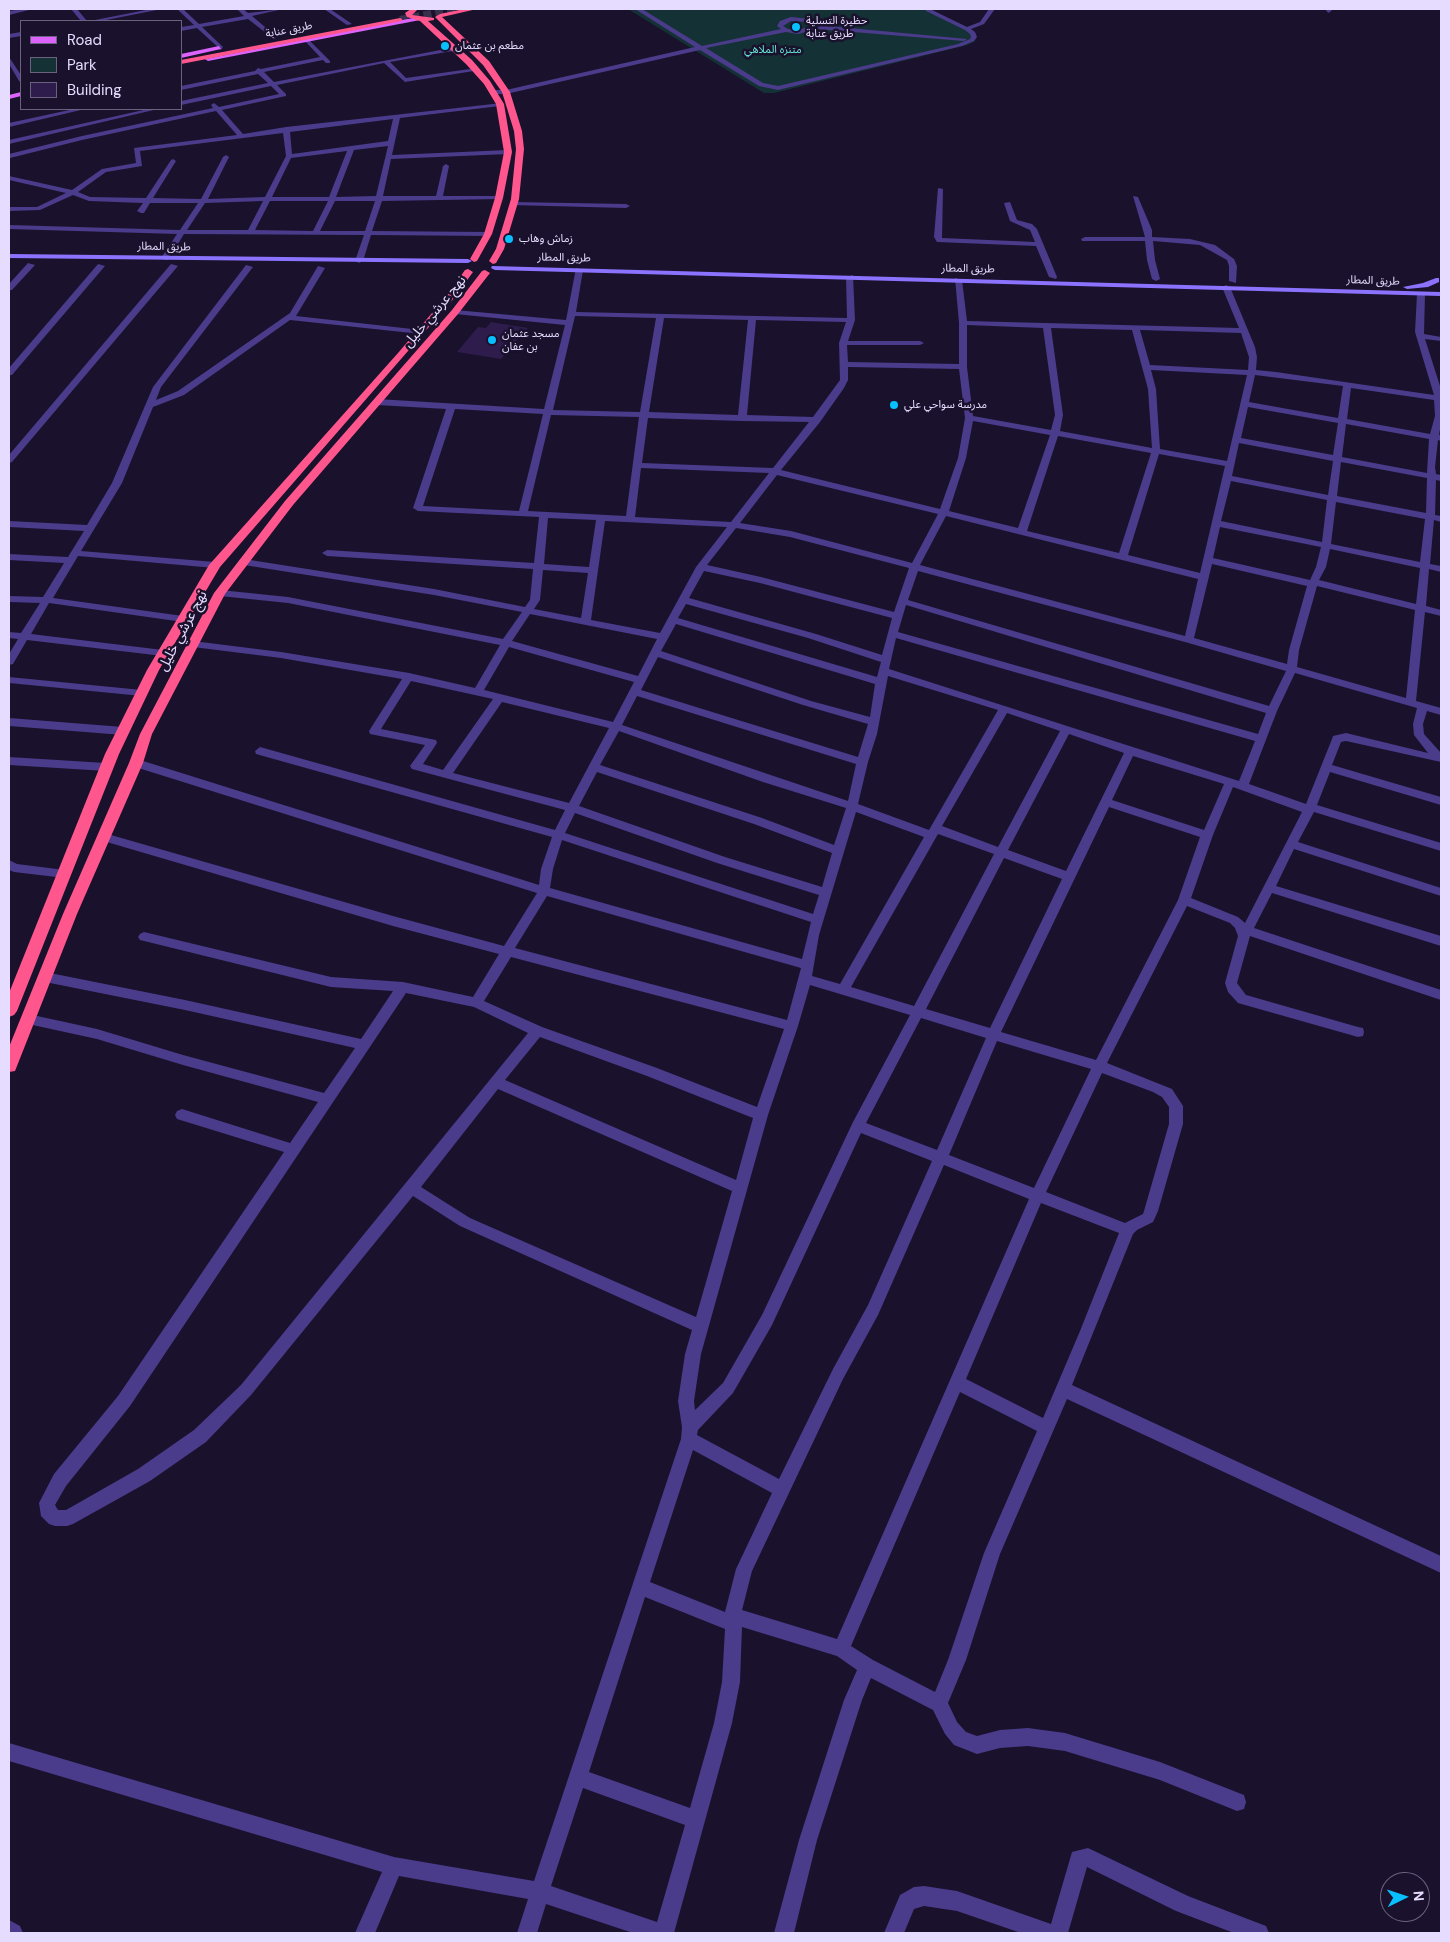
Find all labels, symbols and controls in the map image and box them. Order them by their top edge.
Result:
place label: حظيرة التسلية طريق عنابة [806,14,867,40]
street label: طريق عنابة [264,19,314,41]
legend [20,20,182,110]
marker: حظيرة التسلية طريق عنابة [790,21,802,33]
text: Road [67,30,102,50]
place label: مطعم بن عثمان [455,39,524,53]
marker: مطعم بن عثمان [439,40,451,52]
park label: متنزه الملاهي [744,43,802,57]
text: Park [67,55,97,75]
text: Building [67,80,122,100]
place label: زماش وهاب [519,232,573,246]
marker: زماش وهاب [503,233,515,245]
street label: طريق المطار [137,240,191,254]
street label: طريق المطار [537,251,591,265]
street label: طريق المطار [941,262,995,276]
street label: نهج عرشي خليل [400,273,470,351]
street label: طريق المطار [1346,273,1400,289]
place label: مسجد عثمان بن عفان [502,327,560,353]
marker: مسجد عثمان بن عفان [486,334,498,346]
place label: مدرسة سواحي علي [904,398,987,412]
marker: مدرسة سواحي علي [888,399,900,411]
street label: نهج عرشي خليل [155,588,211,674]
north arrow [1380,1872,1430,1922]
text: N [1410,1890,1428,1902]

